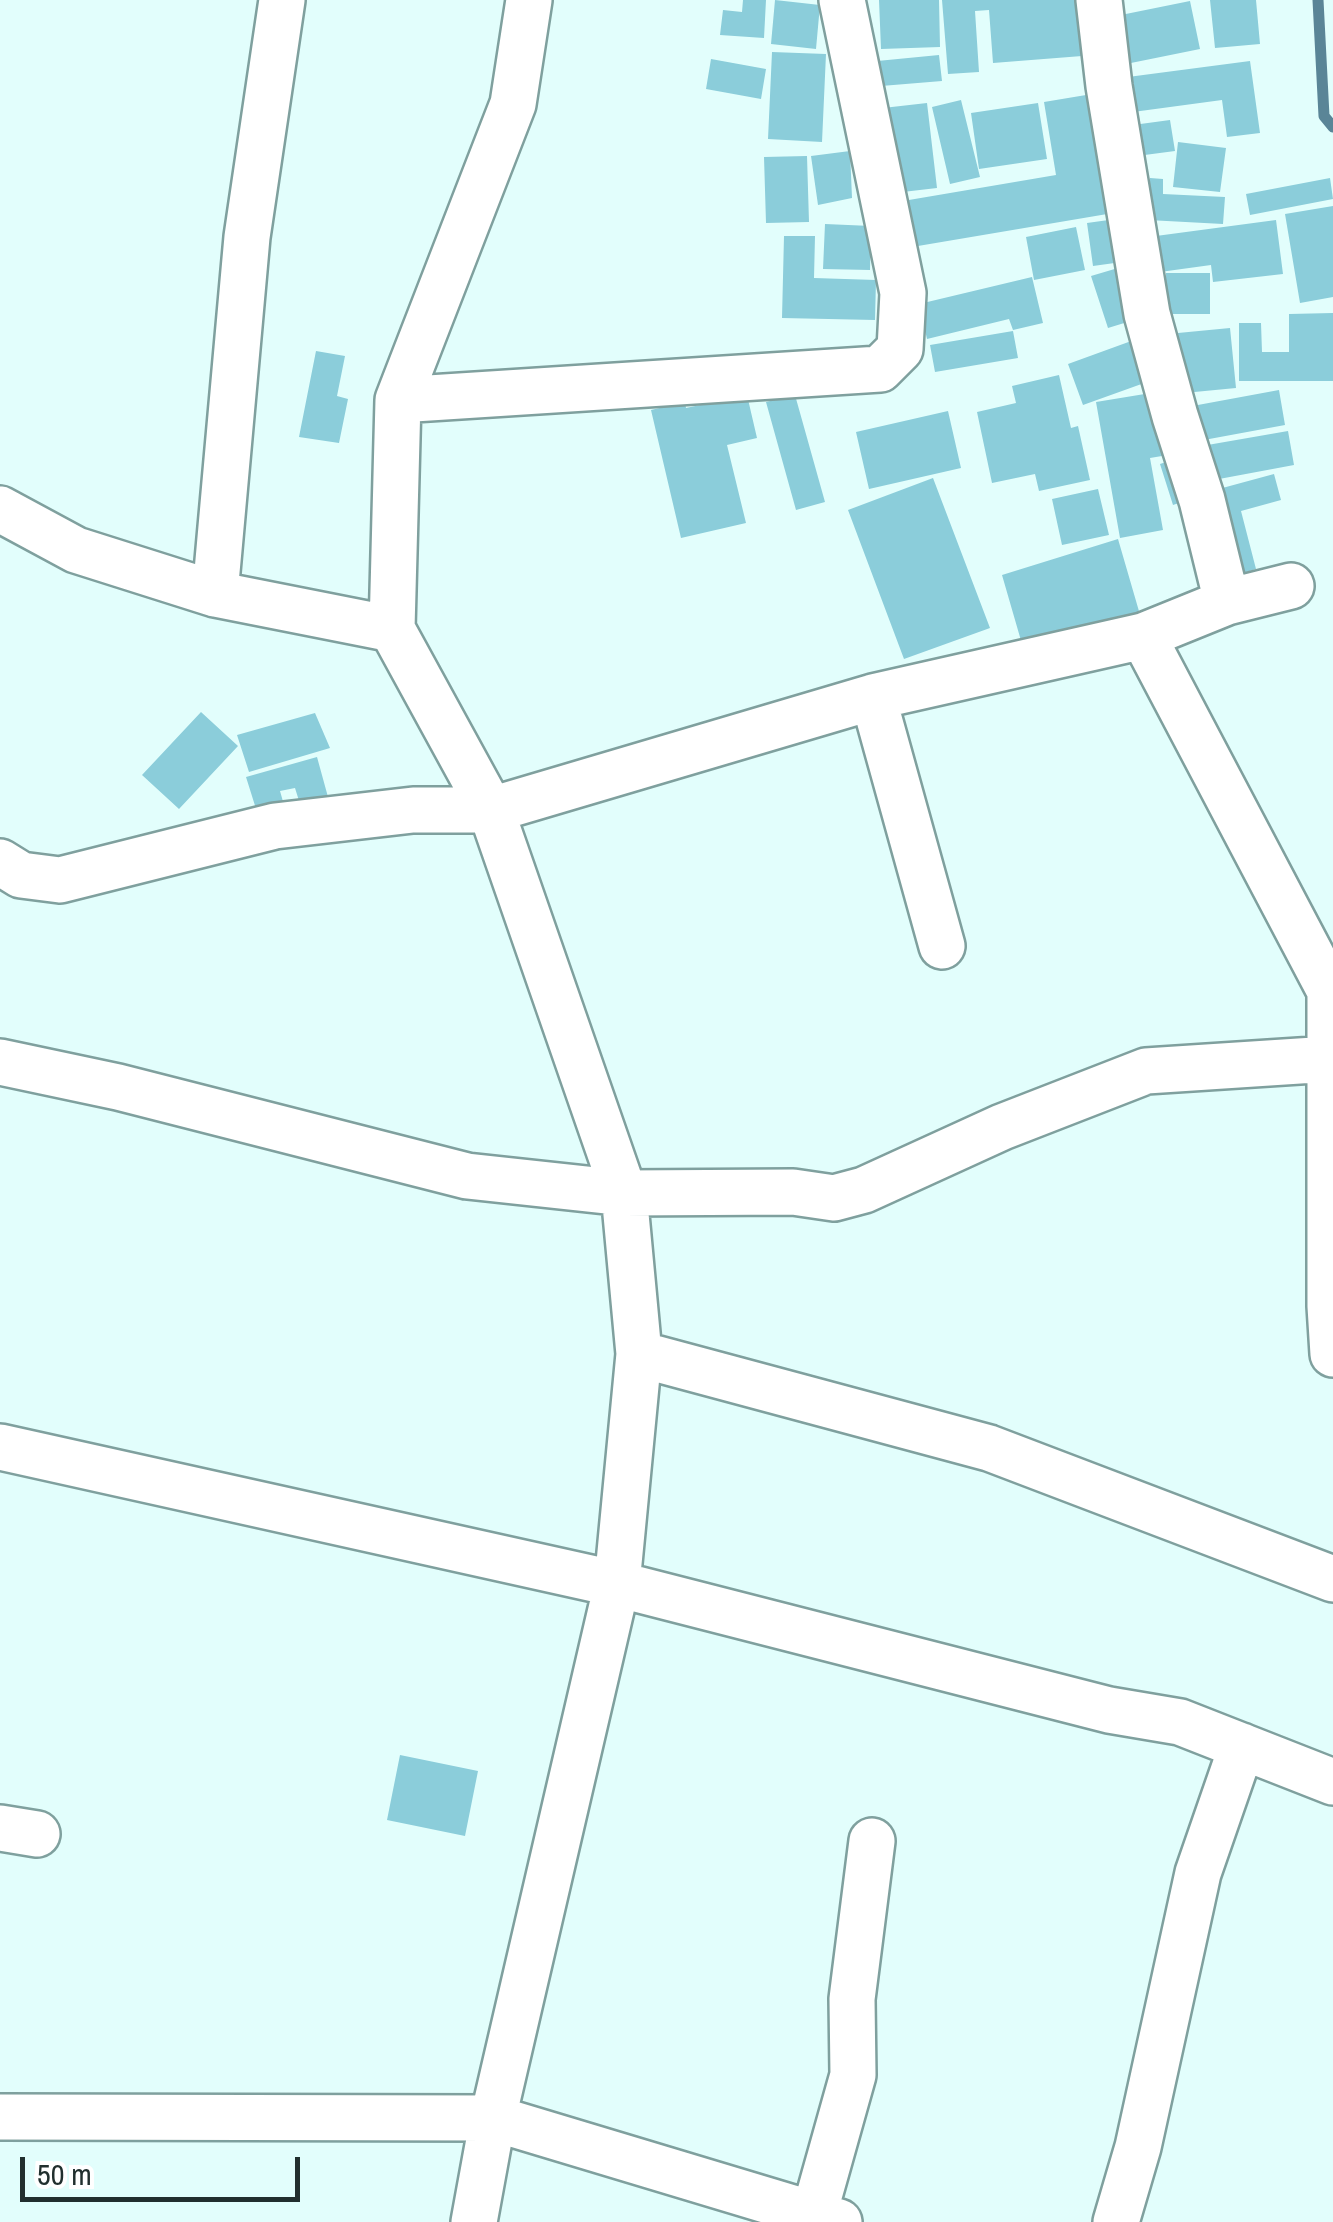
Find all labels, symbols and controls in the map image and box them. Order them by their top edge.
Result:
scale bar [25,2137,305,2199]
text: 50 m [37,2154,92,2194]

